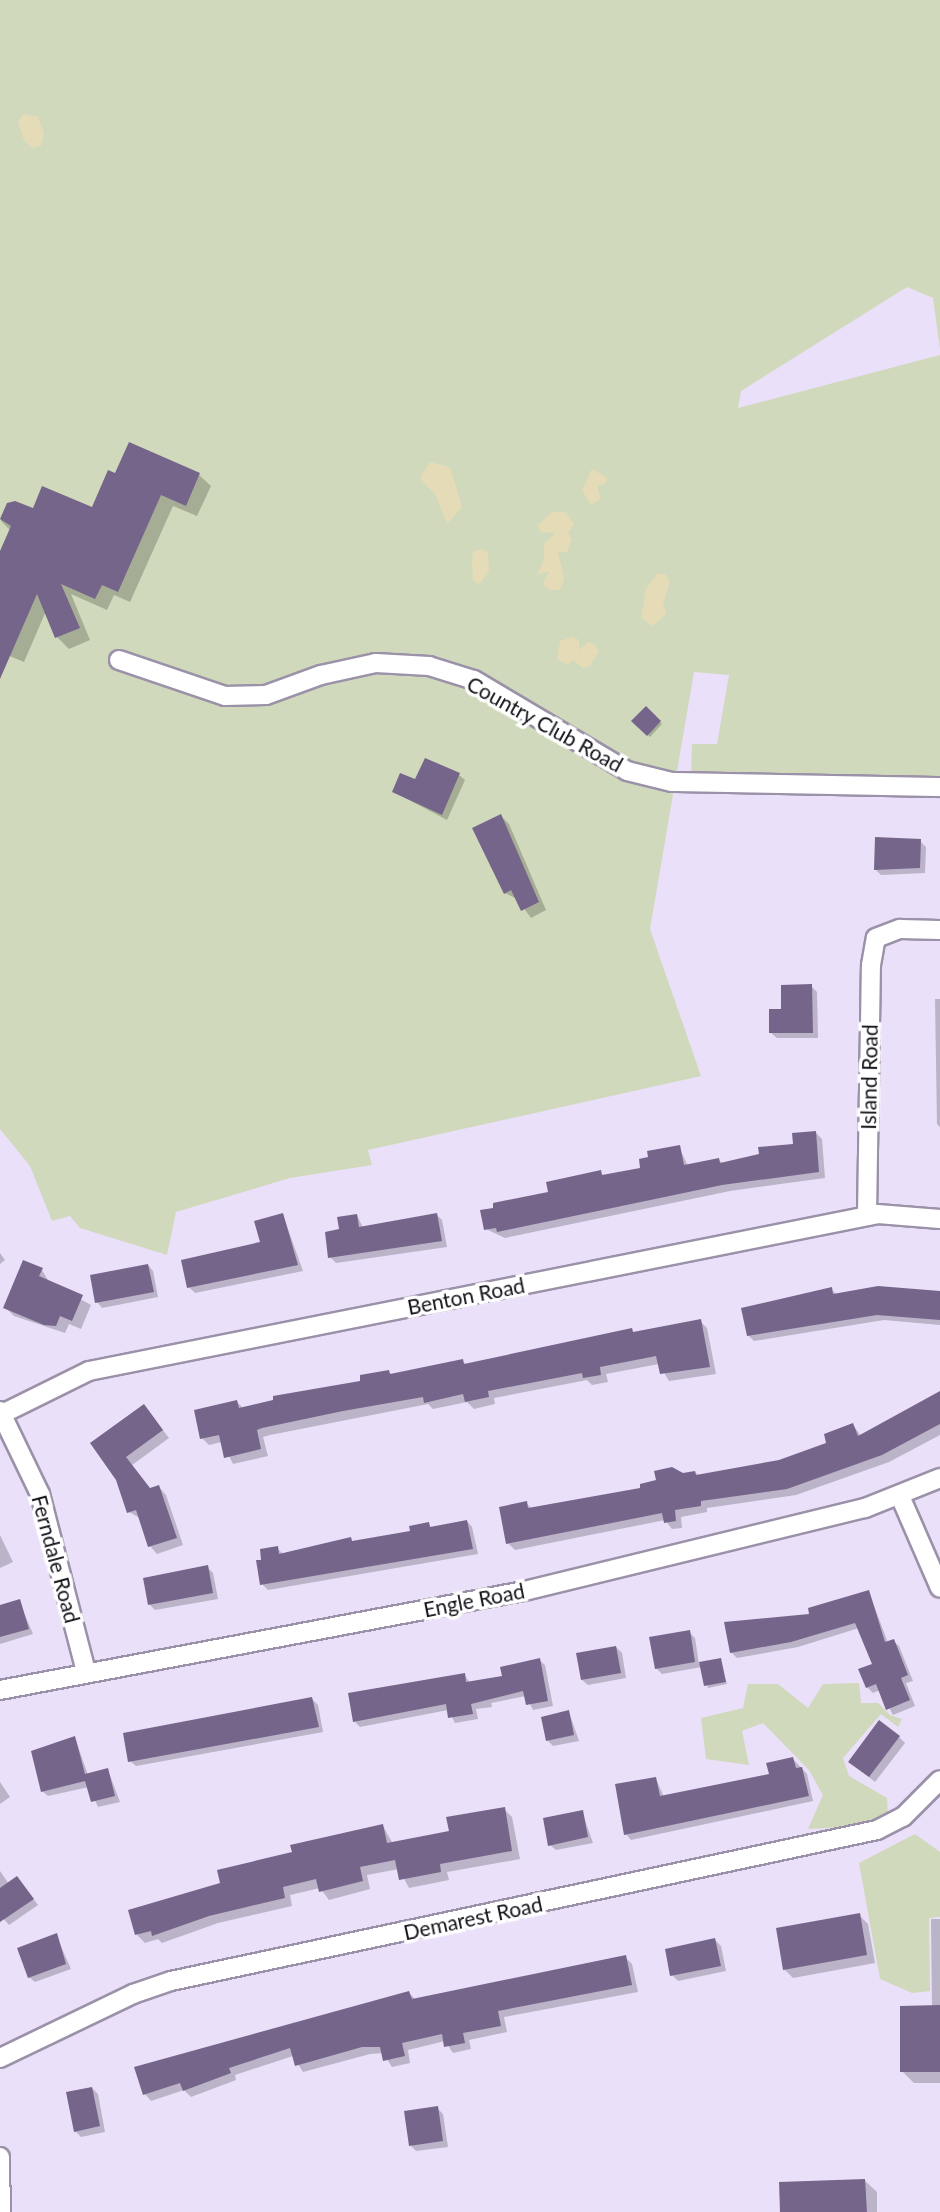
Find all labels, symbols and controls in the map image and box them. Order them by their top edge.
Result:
street label: Country Club Road [462,671,628,777]
street label: Island Road [855,1024,883,1130]
street label: Benton Road [405,1272,527,1320]
street label: Ferndale Road [27,1492,85,1626]
street label: Engle Road [421,1578,527,1622]
street label: Demarest Road [401,1891,545,1945]

